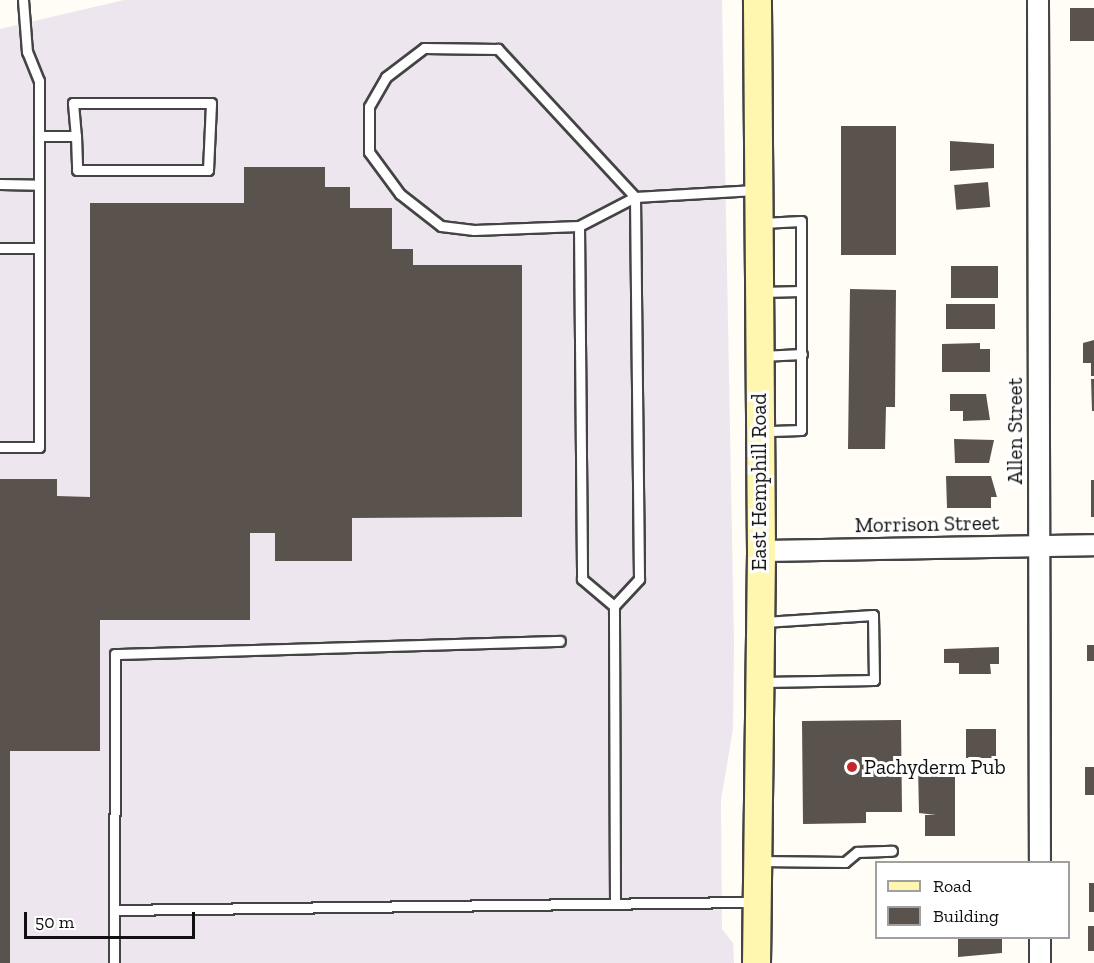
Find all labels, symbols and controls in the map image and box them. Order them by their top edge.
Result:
street label: Allen Street [1002,378,1028,484]
street label: East Hemphill Road [746,393,772,571]
street label: Morrison Street [855,510,999,538]
place label: Pachyderm Pub [864,754,1006,780]
marker: Pachyderm Pub [845,760,859,774]
legend [875,861,1070,939]
text: Road [933,875,972,897]
scale bar [27,900,198,938]
text: Building [933,905,999,927]
text: 50 m [35,911,74,933]

